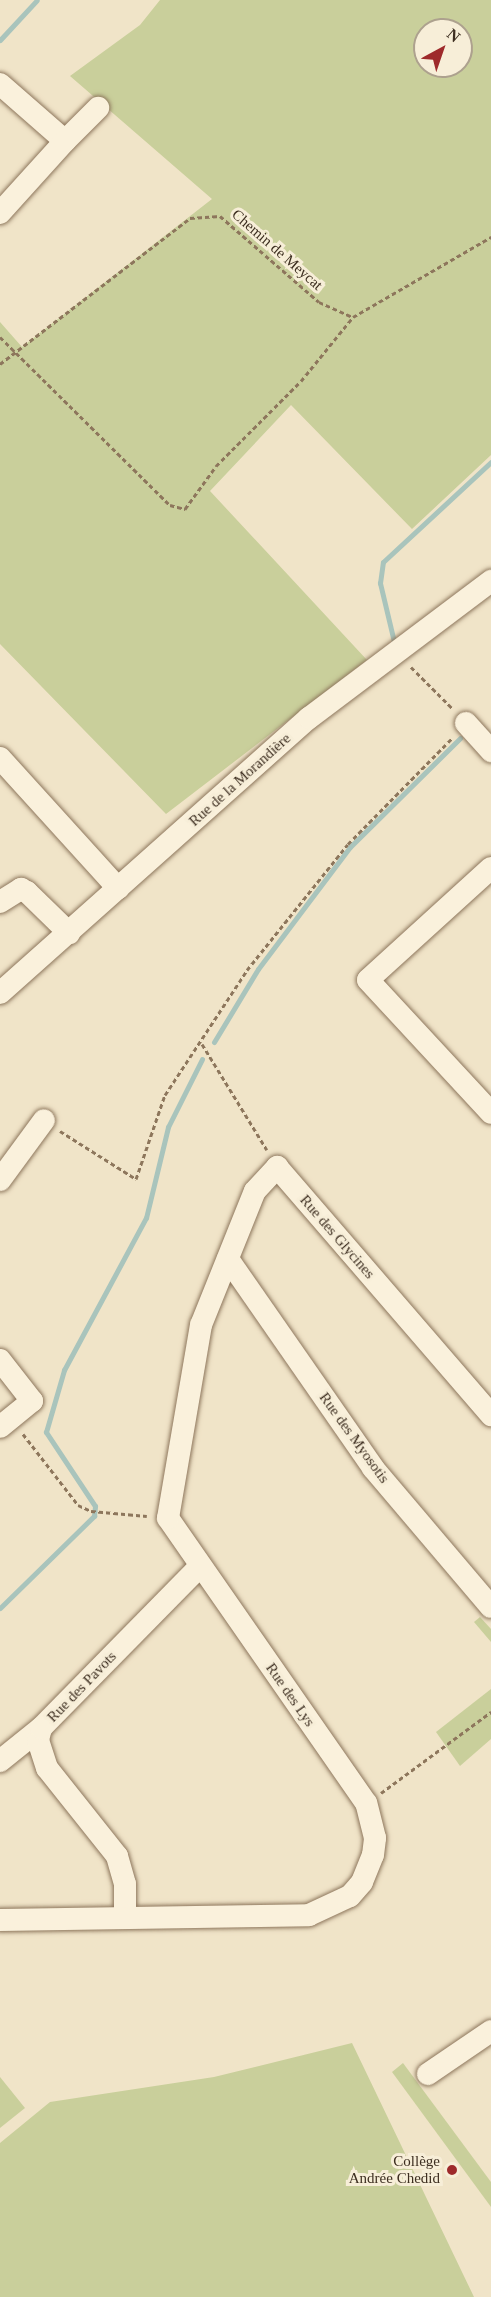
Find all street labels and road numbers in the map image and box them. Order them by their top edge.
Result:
street label: Chemin de Meycat [228,206,326,294]
street label: Rue de la Morandière [186,730,294,830]
street label: Rue des Glycines [296,1191,378,1283]
street label: Rue des Myosotis [315,1389,393,1487]
street label: Rue des Pavots [44,1648,120,1726]
street label: Rue des Lys [262,1660,318,1730]

